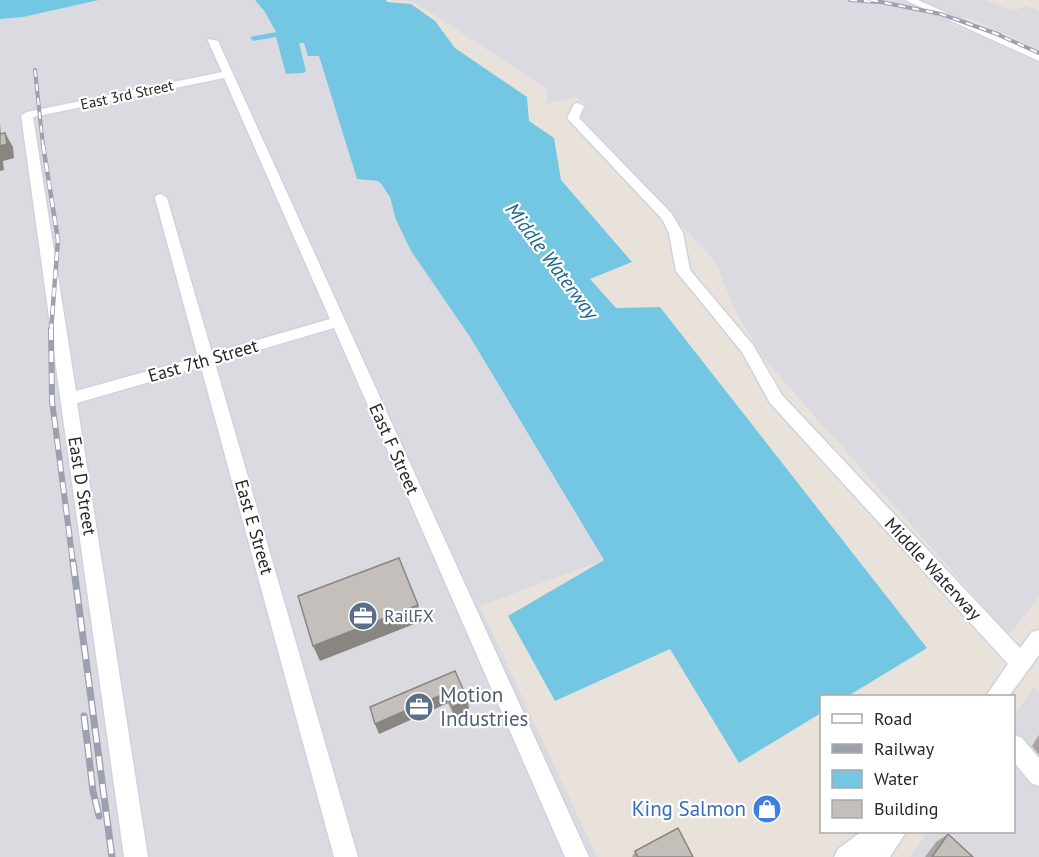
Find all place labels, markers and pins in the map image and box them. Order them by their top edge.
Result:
office icon: RailFX [347,600,379,632]
place label: RailFX [384,604,434,627]
place label: Motion Industries [440,681,528,732]
office icon: Motion Industries [403,691,435,723]
shop icon: King Salmon [751,793,783,825]
place label: King Salmon [632,795,746,822]

